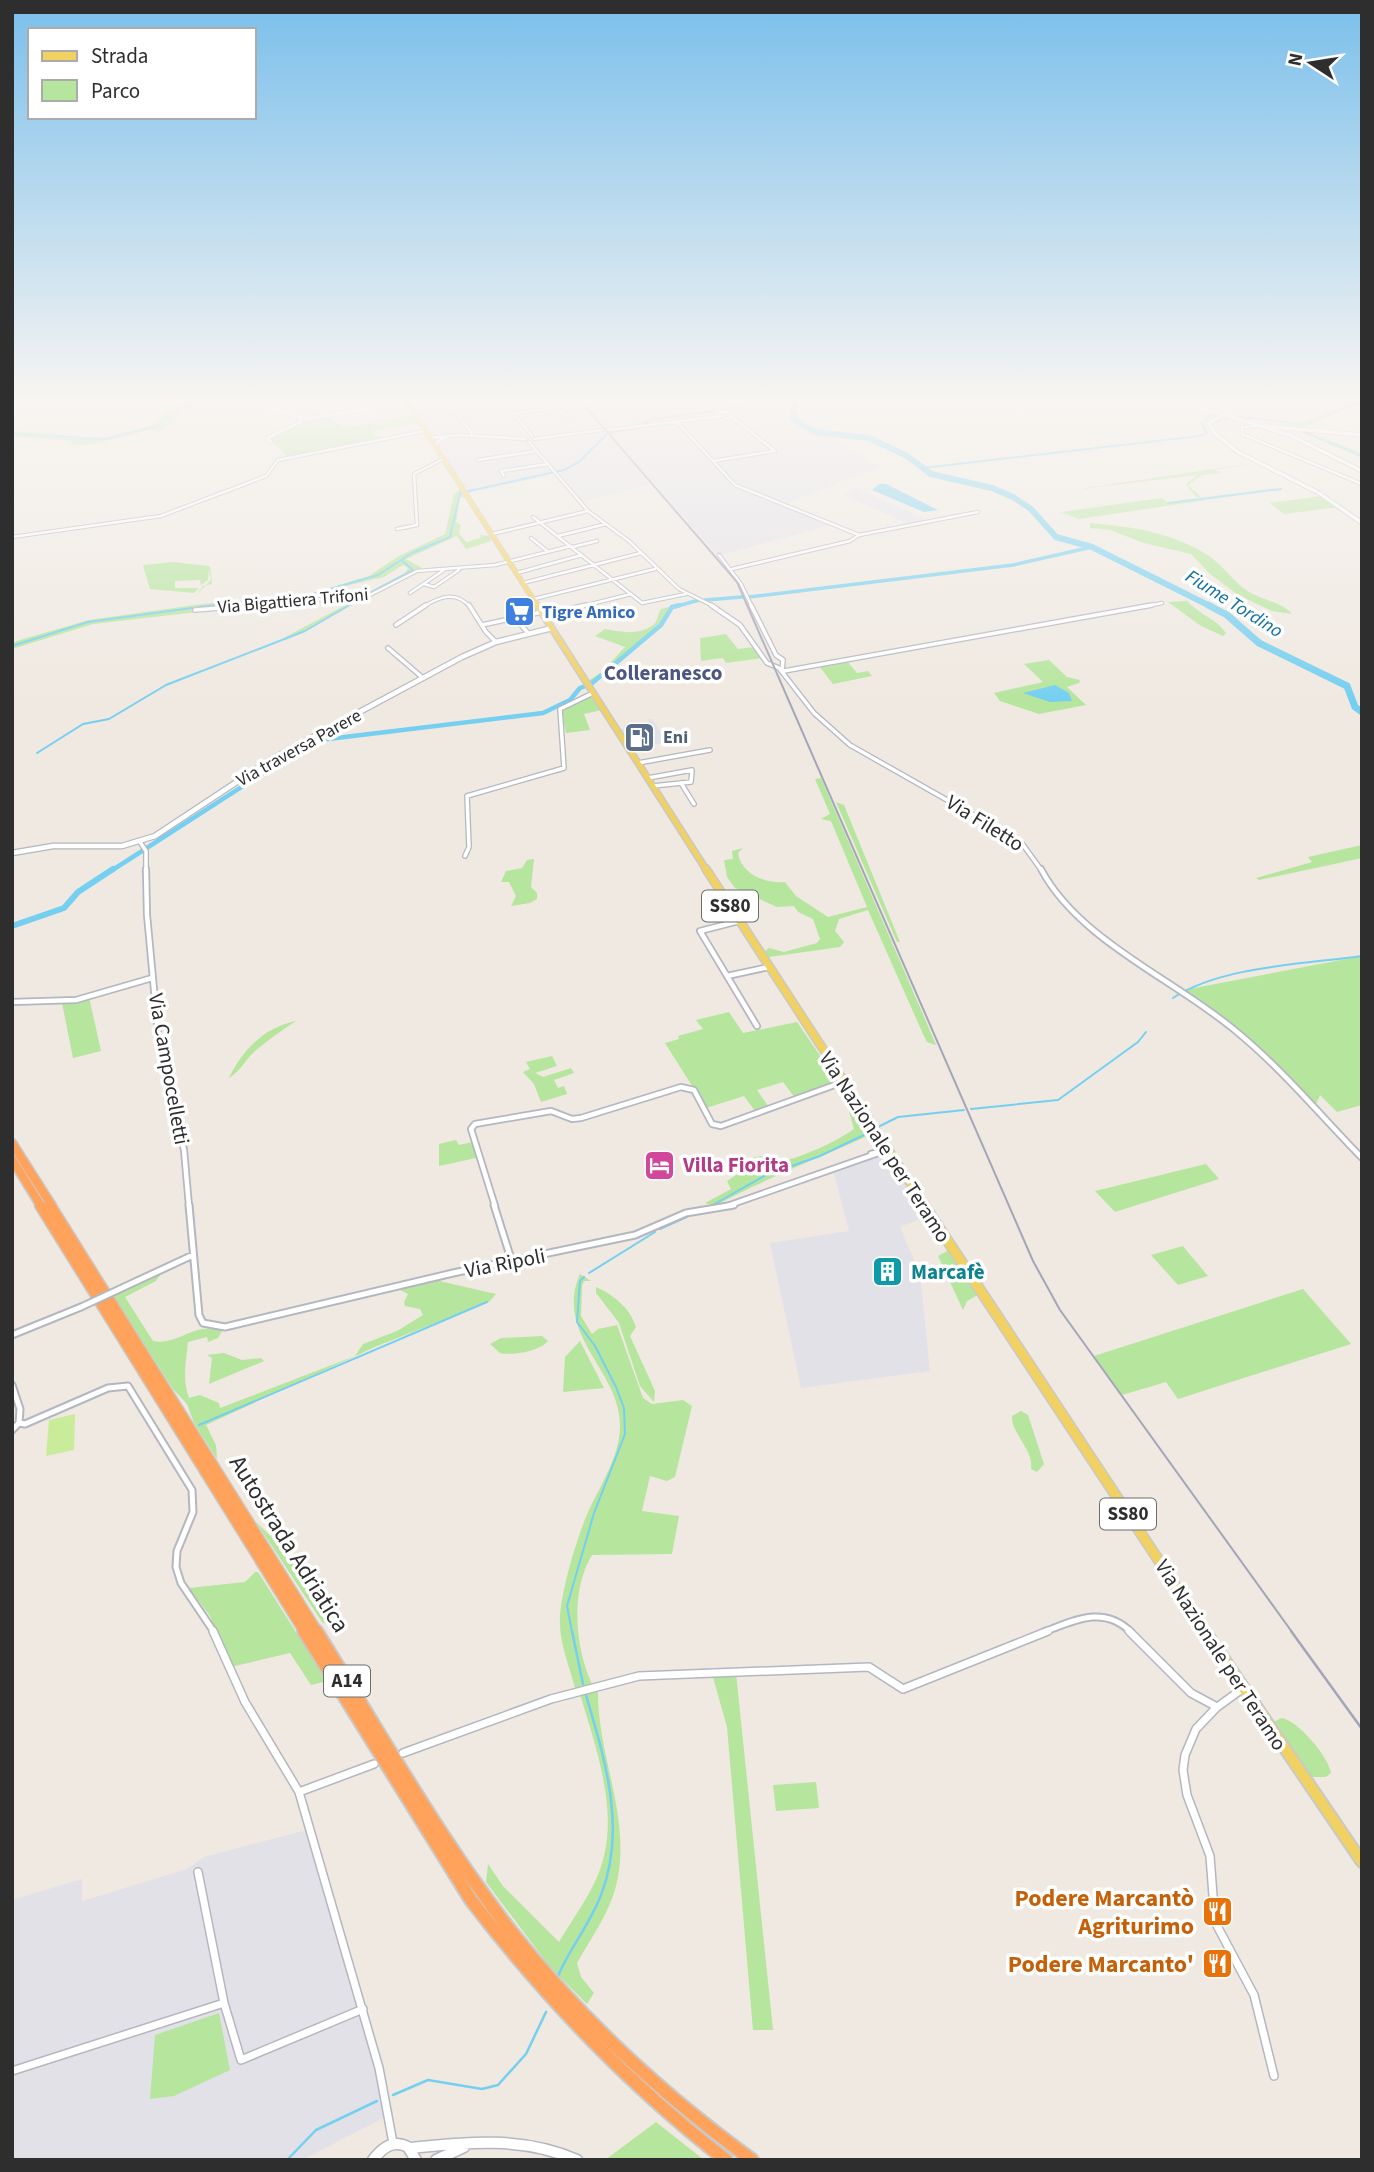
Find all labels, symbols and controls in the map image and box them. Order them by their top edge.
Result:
legend [28,28,256,119]
north arrow [1276,28,1346,98]
text: Strada [91,41,148,71]
text: N [1281,51,1310,69]
text: Parco [91,76,140,106]
water label: Fiume Tordino [1180,563,1288,645]
street label: Via Bigattiera Trifoni [217,582,369,620]
supermarket icon: Tigre Amico [502,595,536,629]
place label: Tigre Amico [542,600,635,625]
district label: Colleranesco [604,658,722,688]
street label: Via traversa Parere [232,703,366,793]
fuel station icon: Eni [623,720,657,754]
place label: Eni [663,725,688,750]
street label: Via Filetto [940,787,1030,859]
road number: SS80 [702,890,758,922]
street label: Via Campocelletti [141,991,197,1147]
street label: Via Nazionale per Teramo [812,1046,958,1248]
hotel icon: Villa Fiorita [643,1148,677,1182]
place label: Villa Fiorita [682,1150,789,1180]
street label: Via Ripoli [462,1241,548,1285]
building icon: Marcafè [871,1255,905,1289]
place label: Marcafè [911,1257,985,1287]
street label: Autostrada Adriatica [220,1448,358,1640]
road number: SS80 [1100,1498,1156,1530]
street label: Via Nazionale per Teramo [1148,1554,1294,1756]
road number: A14 [324,1666,370,1696]
place label: Podere Marcantò Agriturimo [1014,1881,1194,1944]
restaurant icon: Podere Marcantò Agriturimo [1200,1895,1234,1929]
place label: Podere Marcanto' [1008,1947,1194,1982]
restaurant icon: Podere Marcanto' [1200,1947,1234,1981]

